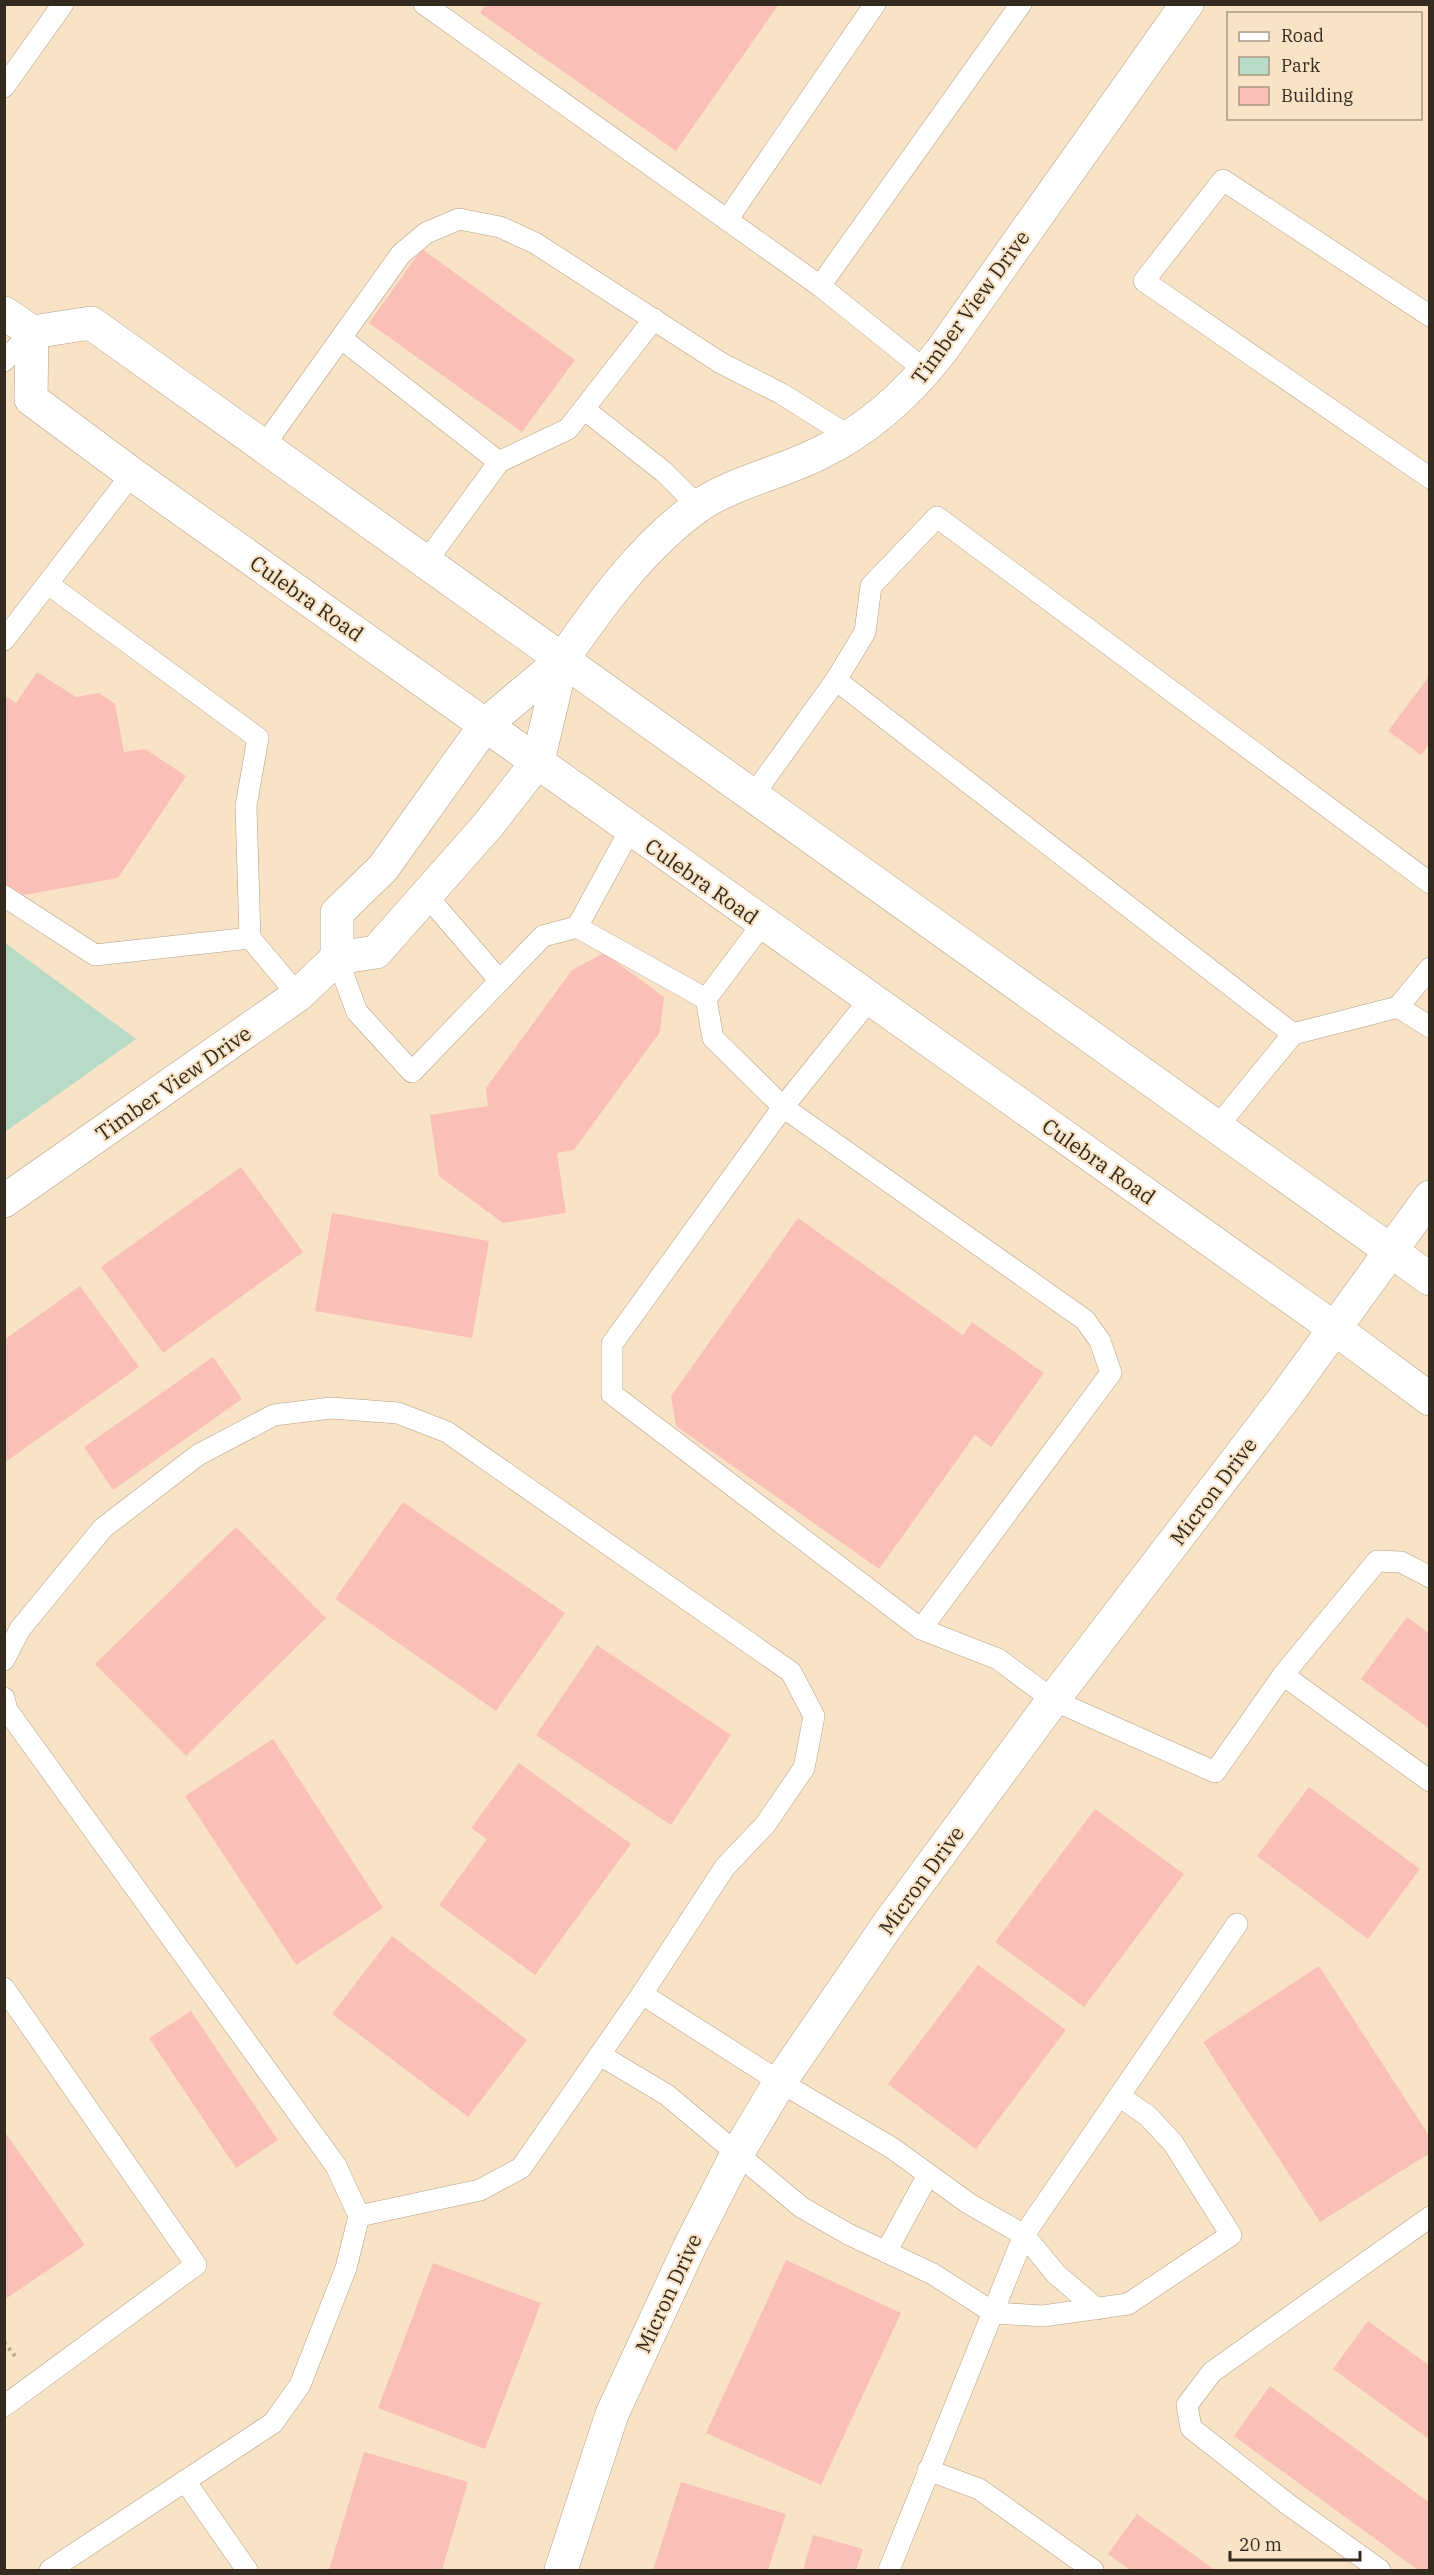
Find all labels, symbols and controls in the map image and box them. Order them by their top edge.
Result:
legend [1227,12,1422,120]
text: Road [1281,24,1324,47]
text: Park [1281,54,1321,77]
text: Building [1281,84,1353,107]
street label: Timber View Drive [905,224,1035,390]
street label: Culebra Road [245,549,369,648]
street label: Culebra Road [640,832,764,931]
street label: Timber View Drive [90,1019,256,1147]
street label: Culebra Road [1037,1112,1161,1211]
street label: Micron Drive [1163,1431,1263,1551]
street label: Micron Drive [872,1820,970,1940]
street label: Micron Drive [628,2229,708,2357]
scale bar [1230,2524,1360,2562]
text: 20 m [1239,2533,1282,2556]

